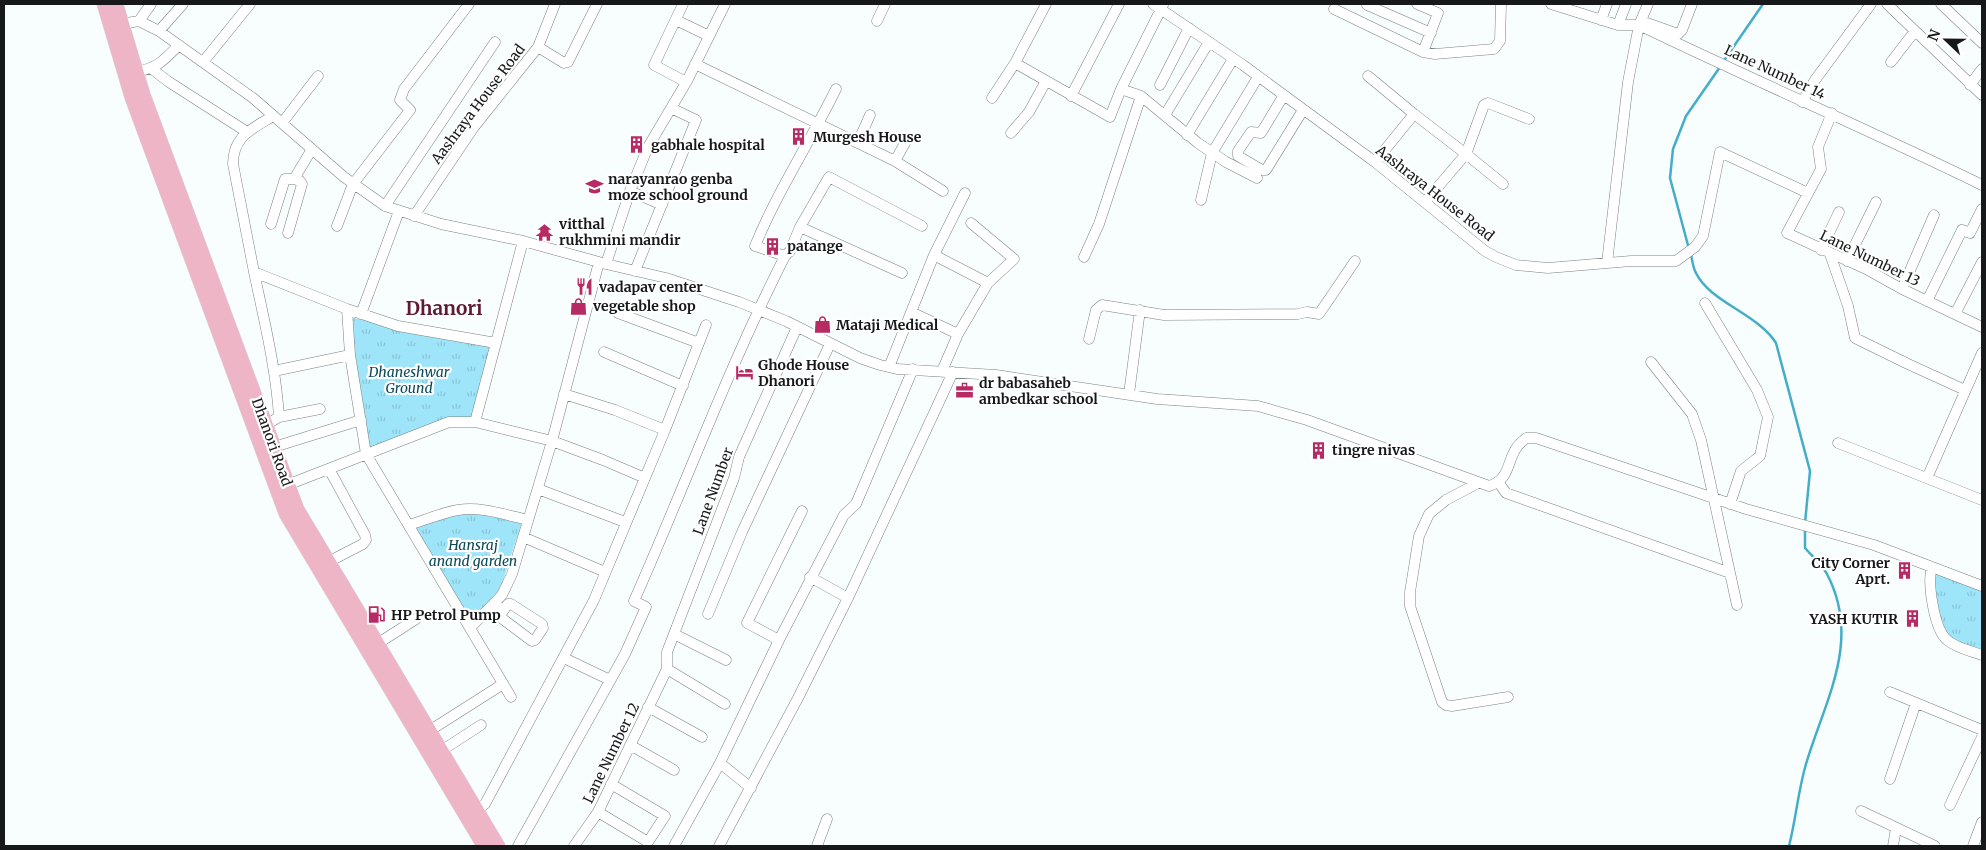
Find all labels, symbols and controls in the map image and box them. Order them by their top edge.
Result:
north arrow [1921,15,1971,65]
text: N [1924,27,1944,44]
street label: Aashraya House Road [427,40,529,168]
street label: Lane Number 14 [1722,41,1829,103]
building icon: Murgesh House [789,127,809,147]
place label: Murgesh House [813,128,922,146]
building icon: gabhale hospital [627,135,647,155]
place label: gabhale hospital [651,136,765,154]
street label: Aashraya House Road [1371,141,1498,245]
place label: narayanrao genba moze school ground [608,170,748,204]
school or university icon: narayanrao genba moze school ground [584,177,604,197]
place label: vitthal rukhmini mandir [558,215,681,249]
temple icon: vitthal rukhmini mandir [535,222,555,242]
street label: Lane Number 13 [1817,226,1923,290]
building icon: patange [763,236,783,256]
place label: patange [787,237,843,255]
restaurant icon: vadapav center [575,277,595,297]
place label: vadapav center [598,278,703,296]
district label: Dhanori [405,296,483,320]
shop icon: vegetable shop [569,296,589,316]
place label: vegetable shop [592,297,696,315]
shop icon: Mataji Medical [812,315,832,335]
place label: Mataji Medical [836,316,939,334]
place label: Ghode House Dhanori [758,356,850,390]
park label: Dhaneshwar Ground [367,363,450,397]
hotel icon: Ghode House Dhanori [734,363,754,383]
place label: dr babasaheb ambedkar school [979,374,1098,408]
office icon: dr babasaheb ambedkar school [955,381,975,401]
street label: Dhanori Road [248,395,296,489]
building icon: tingre nivas [1308,440,1328,460]
place label: tingre nivas [1332,441,1415,459]
street label: Lane Number [689,445,737,537]
park label: Hansraj anand garden [429,536,517,570]
place label: City Corner Aprt. [1812,554,1890,588]
building icon: City Corner Aprt. [1894,561,1914,581]
fuel station icon: HP Petrol Pump [367,605,387,625]
place label: HP Petrol Pump [391,606,501,624]
building icon: YASH KUTIR [1902,609,1922,629]
place label: YASH KUTIR [1809,610,1899,628]
street label: Lane Number 12 [579,700,643,806]

